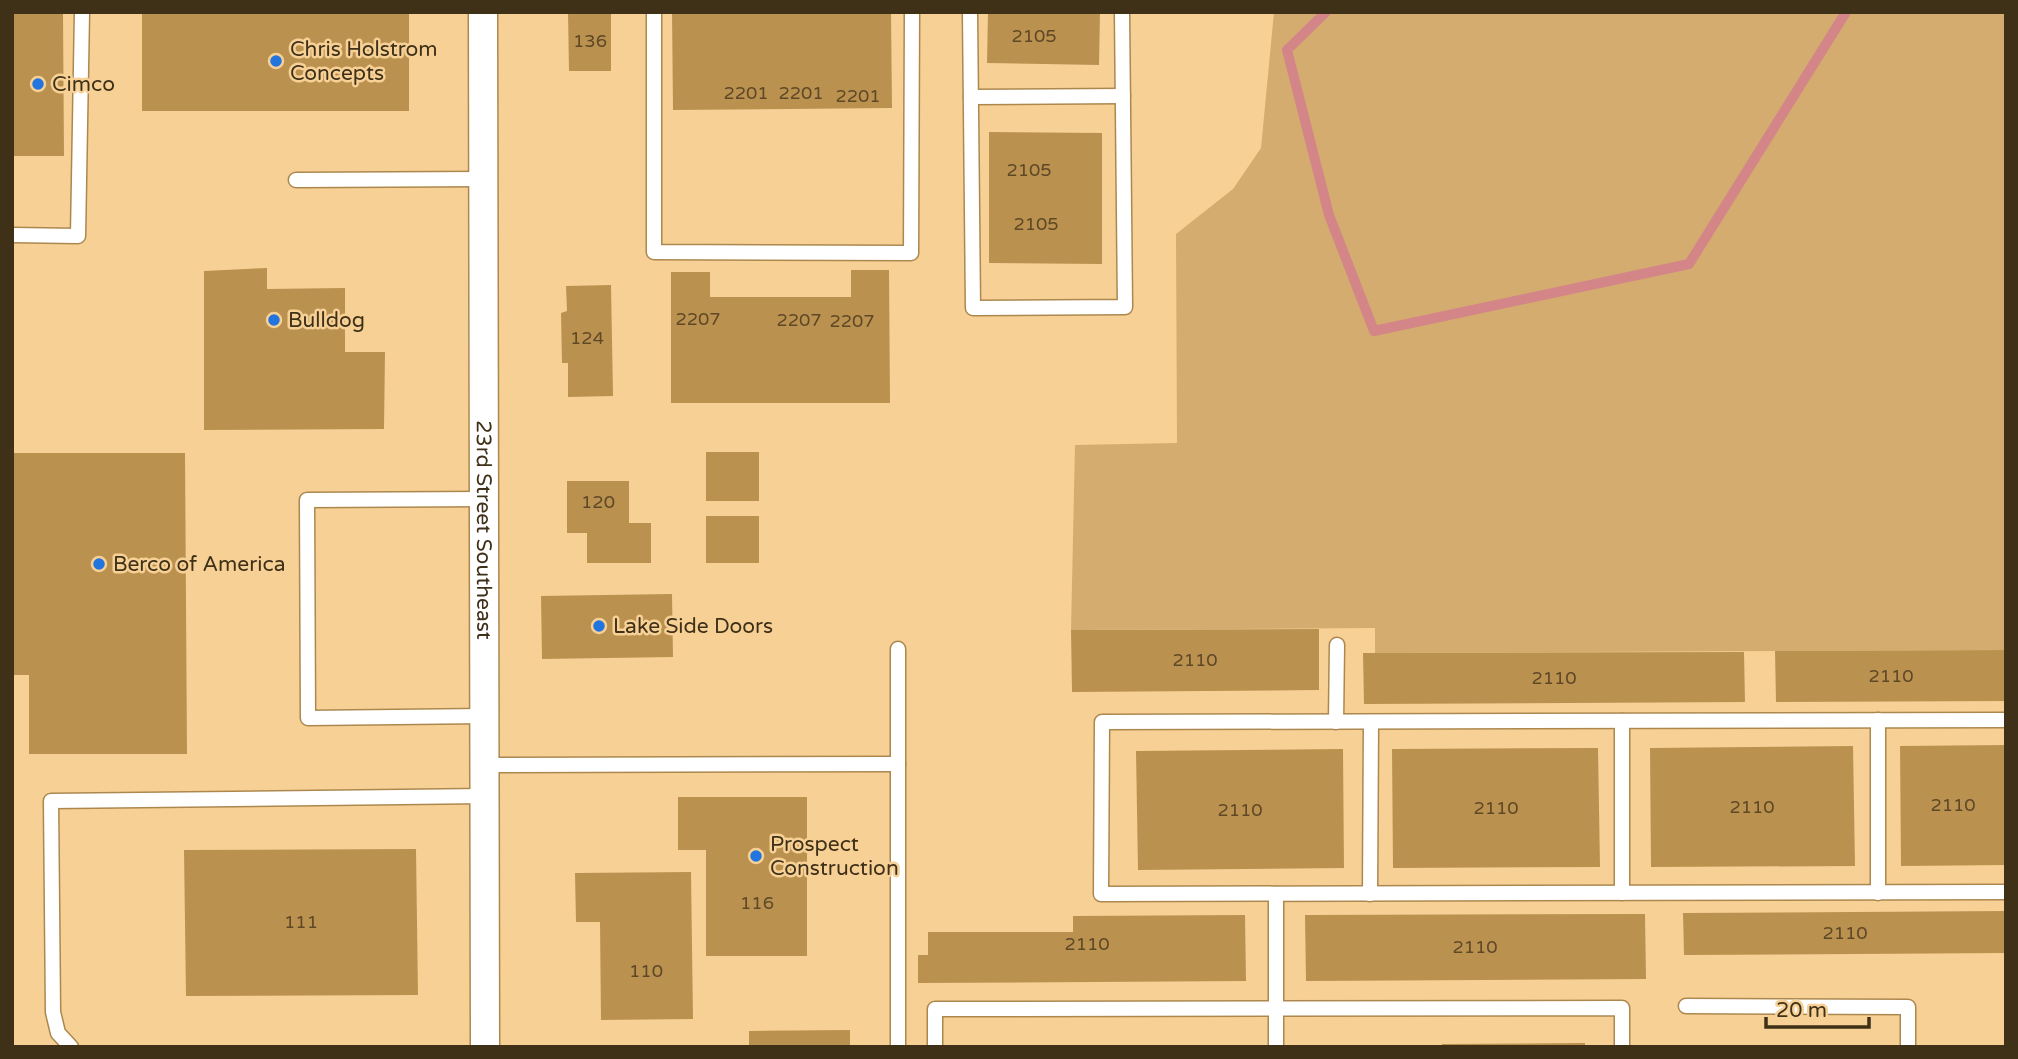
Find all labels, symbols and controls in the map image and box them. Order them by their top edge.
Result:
house number: 2105 [1011,25,1057,47]
house number: 136 [573,30,607,52]
place label: Chris Holstrom Concepts [290,37,438,86]
marker: Chris Holstrom Concepts [268,53,284,69]
place label: Cimco [52,72,115,97]
marker: Cimco [30,76,46,92]
house number: 2201 [723,82,769,104]
house number: 2201 [778,82,824,104]
house number: 2201 [835,85,881,107]
house number: 2105 [1006,159,1052,181]
house number: 2105 [1013,213,1059,235]
place label: Bulldog [288,308,365,333]
house number: 2207 [675,308,721,330]
house number: 2207 [776,309,822,331]
house number: 2207 [829,310,875,332]
marker: Bulldog [266,312,282,328]
house number: 124 [570,327,604,349]
street label: 23rd Street Southeast [471,420,496,640]
house number: 120 [581,491,615,513]
place label: Berco of America [113,552,286,577]
marker: Berco of America [91,556,107,572]
place label: Lake Side Doors [613,614,773,639]
marker: Lake Side Doors [591,618,607,634]
house number: 2110 [1172,649,1218,671]
house number: 2110 [1868,665,1914,687]
house number: 2110 [1531,667,1577,689]
house number: 2110 [1930,794,1976,816]
house number: 2110 [1729,796,1775,818]
house number: 2110 [1473,797,1519,819]
house number: 2110 [1217,799,1263,821]
place label: Prospect Construction [770,832,899,881]
marker: Prospect Construction [748,848,764,864]
house number: 116 [740,892,774,914]
house number: 111 [284,911,318,933]
house number: 2110 [1822,922,1868,944]
house number: 2110 [1064,933,1110,955]
house number: 2110 [1452,936,1498,958]
house number: 110 [629,960,663,982]
scale bar [1766,986,1869,1030]
text: 20 m [1776,998,1827,1023]

